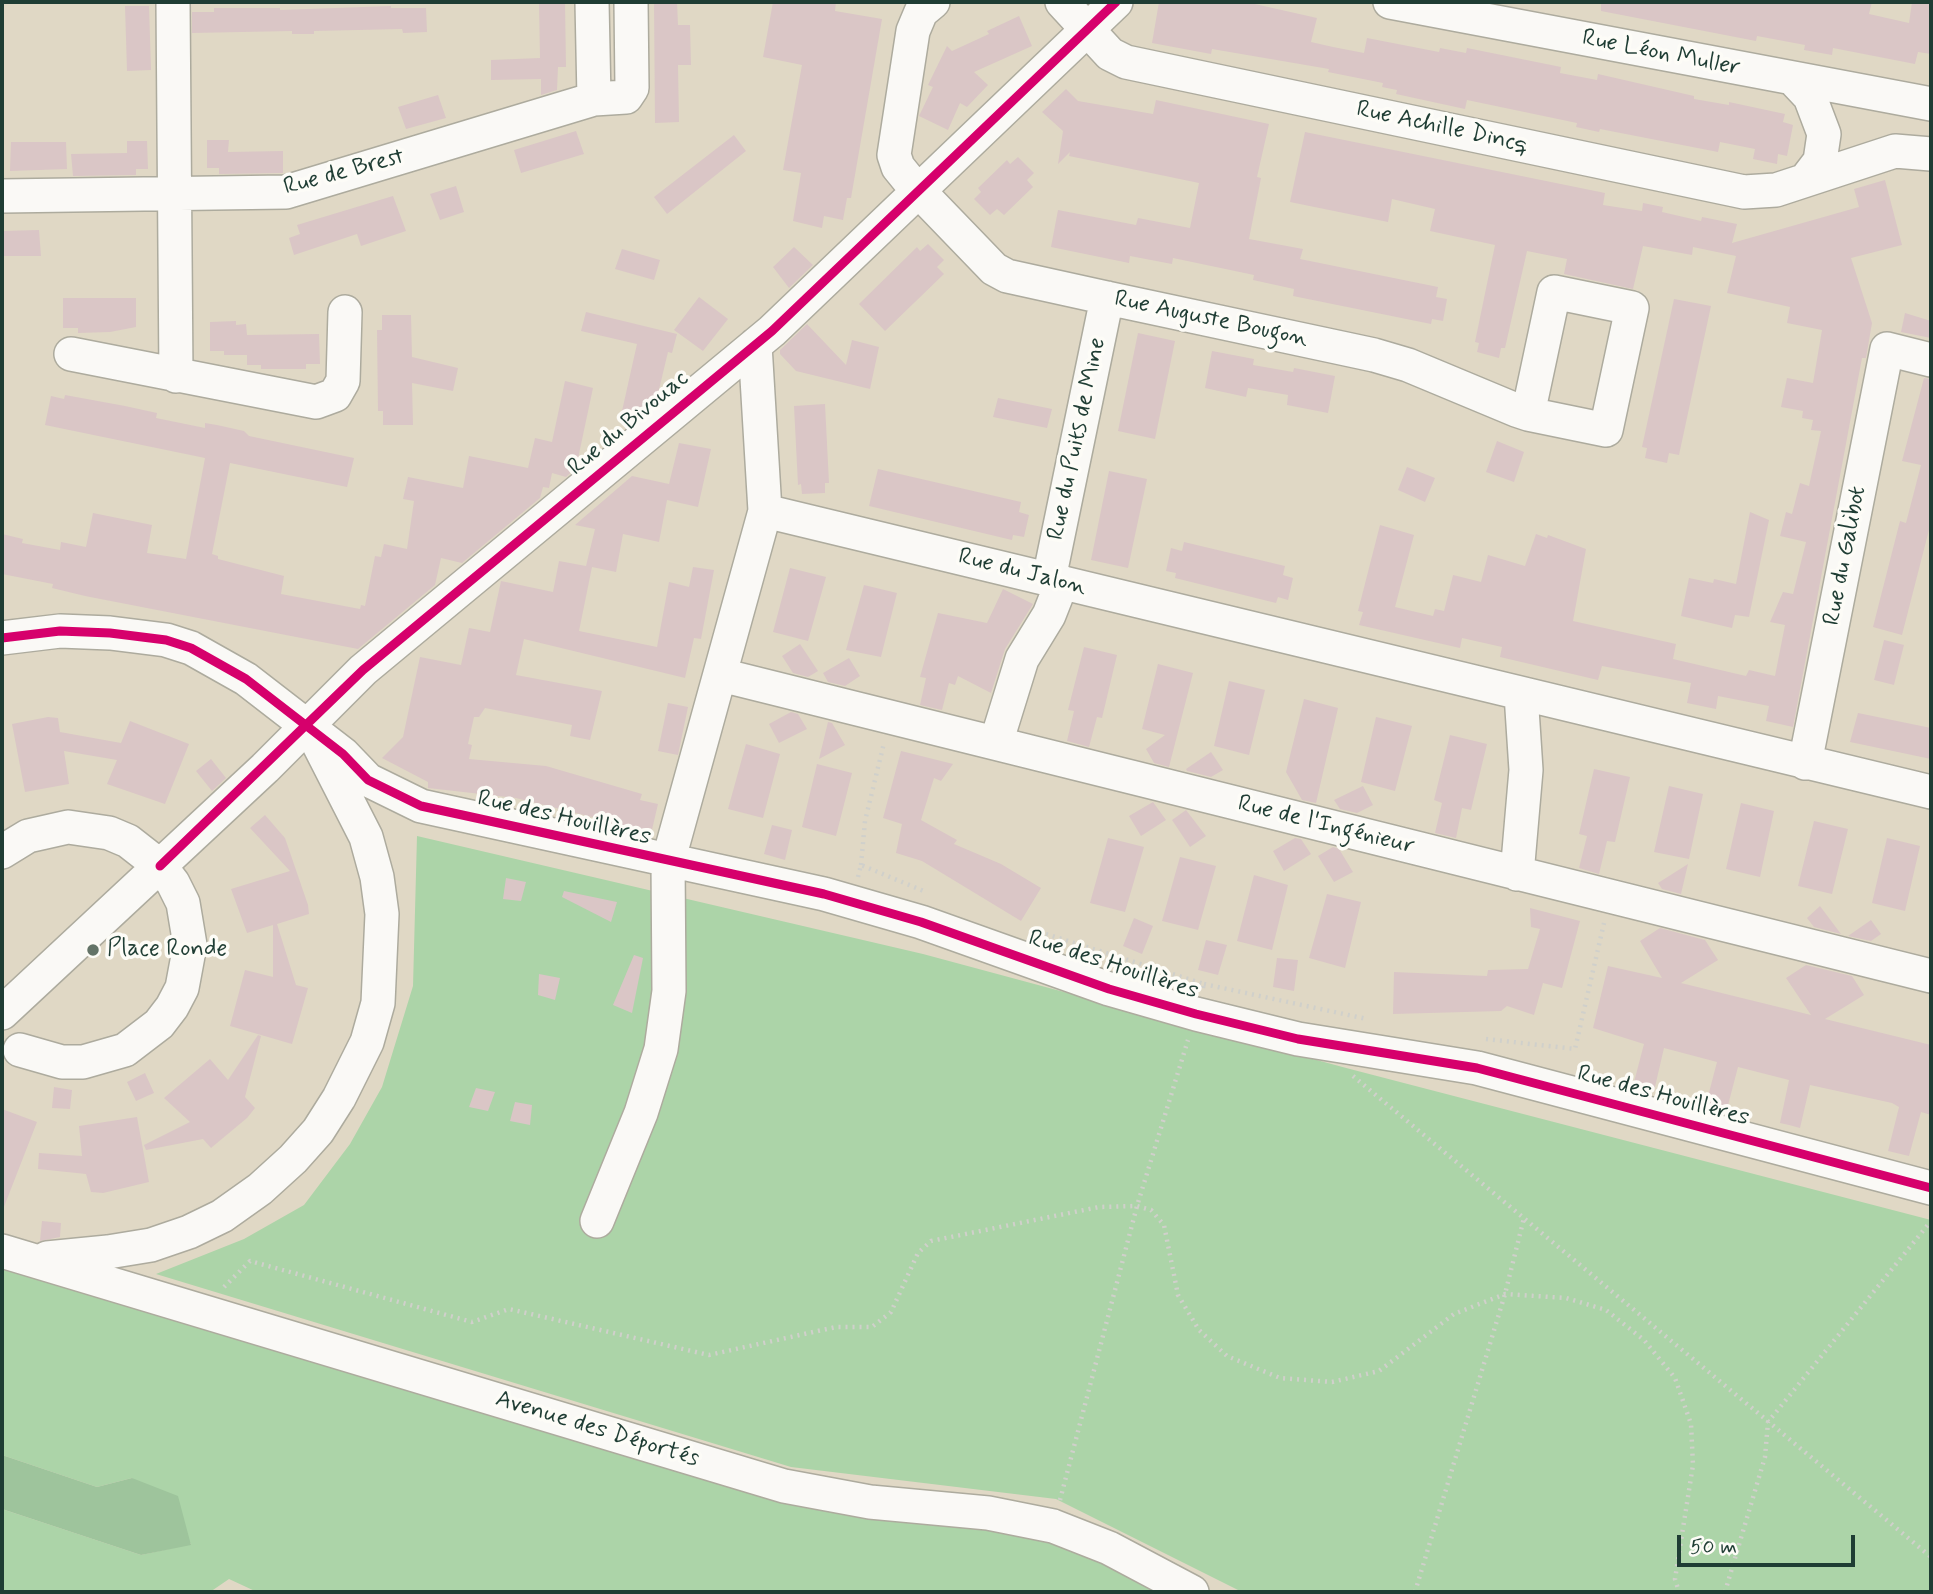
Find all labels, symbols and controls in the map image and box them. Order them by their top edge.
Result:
street label: Rue Léon Muller [1579,25,1743,83]
street label: Rue Achille Dincq [1353,96,1531,160]
street label: Rue de Brest [281,143,407,203]
street label: Rue Auguste Bougon [1111,285,1311,355]
street label: Rue du Puits de Mine [1042,335,1114,543]
street label: Rue du Bivouac [563,365,695,483]
street label: Rue du Galibot [1818,484,1874,628]
street label: Rue du Jalon [955,543,1089,603]
street label: Rue des Houillères [474,785,654,853]
street label: Rue de l'Ingénieur [1234,790,1418,862]
street label: Rue des Houillères [1024,925,1202,1007]
place label: Place Ronde [107,936,227,964]
marker: Place Ronde [85,942,101,958]
street label: Rue des Houillères [1574,1060,1752,1134]
street label: Avenue des Déportés [492,1385,702,1475]
scale bar [1681,1520,1860,1564]
text: 50 m [1690,1533,1737,1561]

